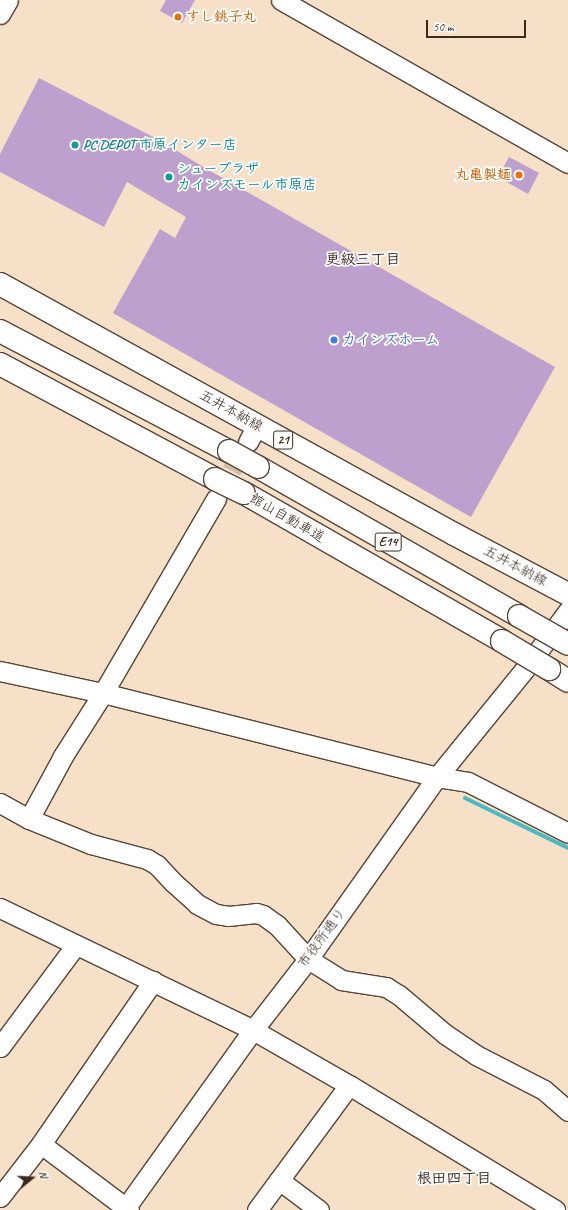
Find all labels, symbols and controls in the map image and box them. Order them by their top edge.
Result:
place label: すし銚子丸 [186,9,256,25]
marker: すし銚子丸 [173,12,183,22]
scale bar [428,12,528,38]
text: 50 m [433,19,453,35]
place label: PC DEPOT 市原インター店 [83,137,237,153]
marker: PC DEPOT 市原インター店 [70,140,80,150]
place label: シュープラザ カインズモール市原店 [177,161,317,194]
place label: 丸亀製麺 [455,167,511,183]
marker: 丸亀製麺 [514,170,524,180]
marker: シュープラザ カインズモール市原店 [164,172,174,182]
district label: 更級三丁目 [326,251,400,269]
place label: カインズホーム [342,332,440,348]
marker: カインズホーム [329,335,339,345]
street label: 五井本納線 [196,387,266,435]
road number: 21 [273,429,293,451]
street label: 館山自動車道 [246,490,328,546]
road number: E14 [374,531,402,553]
street label: 五井本納線 [480,542,550,590]
street label: 市役所通り [295,905,349,971]
north arrow [12,1158,52,1198]
text: N [36,1169,51,1180]
district label: 根田四丁目 [417,1170,491,1188]

